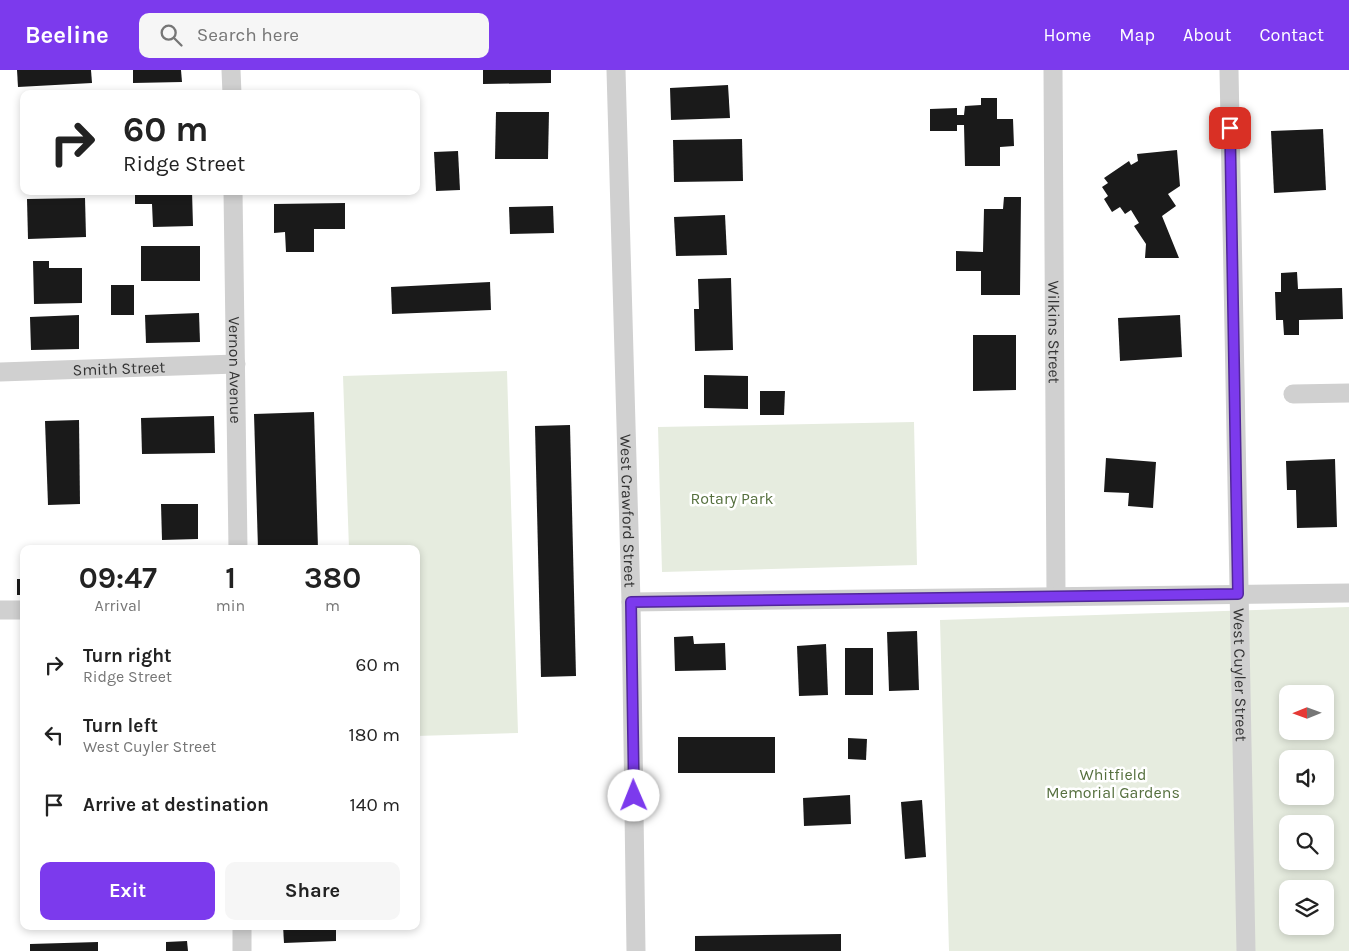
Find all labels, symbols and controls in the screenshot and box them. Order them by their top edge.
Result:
search box [139,13,489,58]
text: Beeline [25,21,109,49]
icon: search [157,21,185,49]
text: Search here [197,24,299,46]
text: Home [1043,24,1091,46]
text: Map [1119,24,1155,46]
text: About [1183,24,1232,46]
text: Contact [1260,24,1324,46]
pin [1209,107,1251,149]
text: 60 m [123,109,208,150]
icon: right [40,110,105,175]
icon: arrive [1216,114,1244,142]
text: Ridge Street [123,151,245,177]
street label: Wilkins Street [1044,280,1064,384]
street label: Vernon Avenue [225,316,245,424]
street label: Smith Street [72,357,166,380]
street label: West Crawford Street [616,434,640,588]
park label: Rotary Park [691,489,773,508]
text: 09:47 [79,560,157,596]
text: 1 [225,560,236,596]
text: 380 [304,560,361,596]
text: Arrival [94,596,141,615]
text: min [216,596,245,615]
text: m [325,596,340,615]
street label: West Cuyler Street [1229,608,1251,742]
text: Turn right [83,645,172,667]
icon: right [40,651,68,679]
text: 60 m [356,654,400,676]
text: Ridge Street [83,667,172,686]
north arrow [1279,685,1334,740]
map controls [1279,685,1334,935]
text: Turn left [83,715,158,737]
icon: left [40,721,68,749]
text: 180 m [348,724,400,746]
text: West Cuyler Street [83,737,216,756]
button: sound [1279,750,1334,805]
park label: Whitfield Memorial Gardens [1046,765,1180,802]
position arrow [607,769,659,821]
icon: arrive [40,791,68,819]
text: Arrive at destination [83,794,269,816]
text: 140 m [350,794,400,816]
button: search [1279,815,1334,870]
button: Exit [40,862,215,920]
button: Share [225,862,400,920]
button: layers [1279,880,1334,935]

